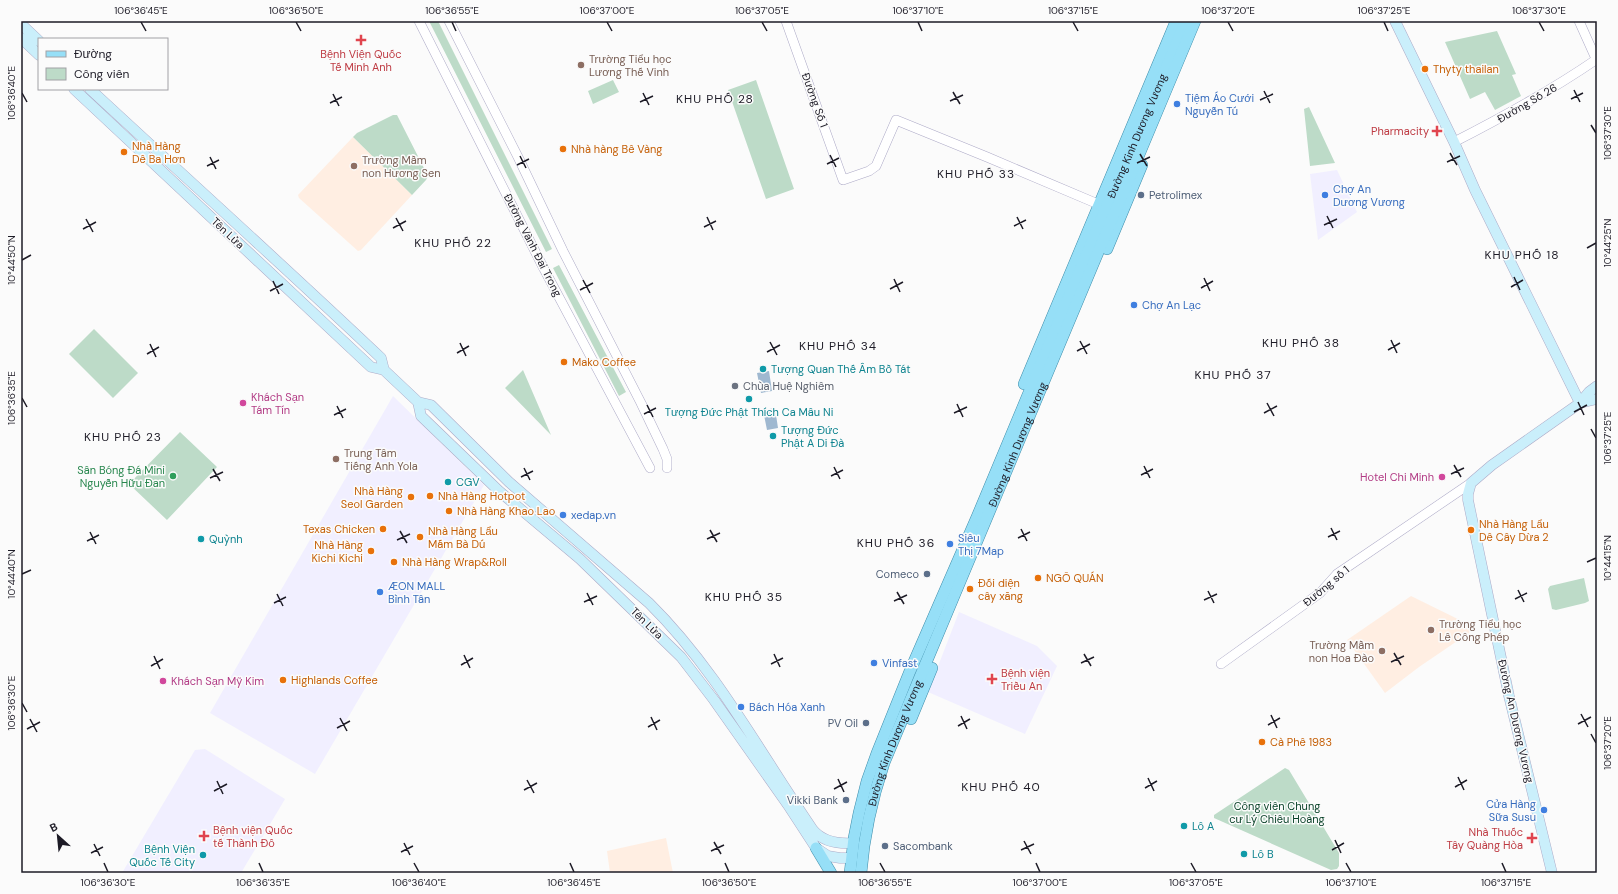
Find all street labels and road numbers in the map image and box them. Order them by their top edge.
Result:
street label: Đường Số 1 [799,71,831,129]
street label: Đường Kinh Dương Vương [1104,71,1170,201]
street label: Đường Số 26 [1495,80,1560,126]
street label: Đường Vành Đai Trong [501,191,565,299]
street label: Tên Lửa [209,214,247,252]
street label: Đường Kinh Dương Vương [985,380,1050,509]
street label: Đường số 1 [1300,563,1352,609]
street label: Tên Lửa [628,604,666,642]
street label: Đường An Dương Vương [1495,658,1537,784]
street label: Đường Kinh Dương Vương [865,678,925,808]

